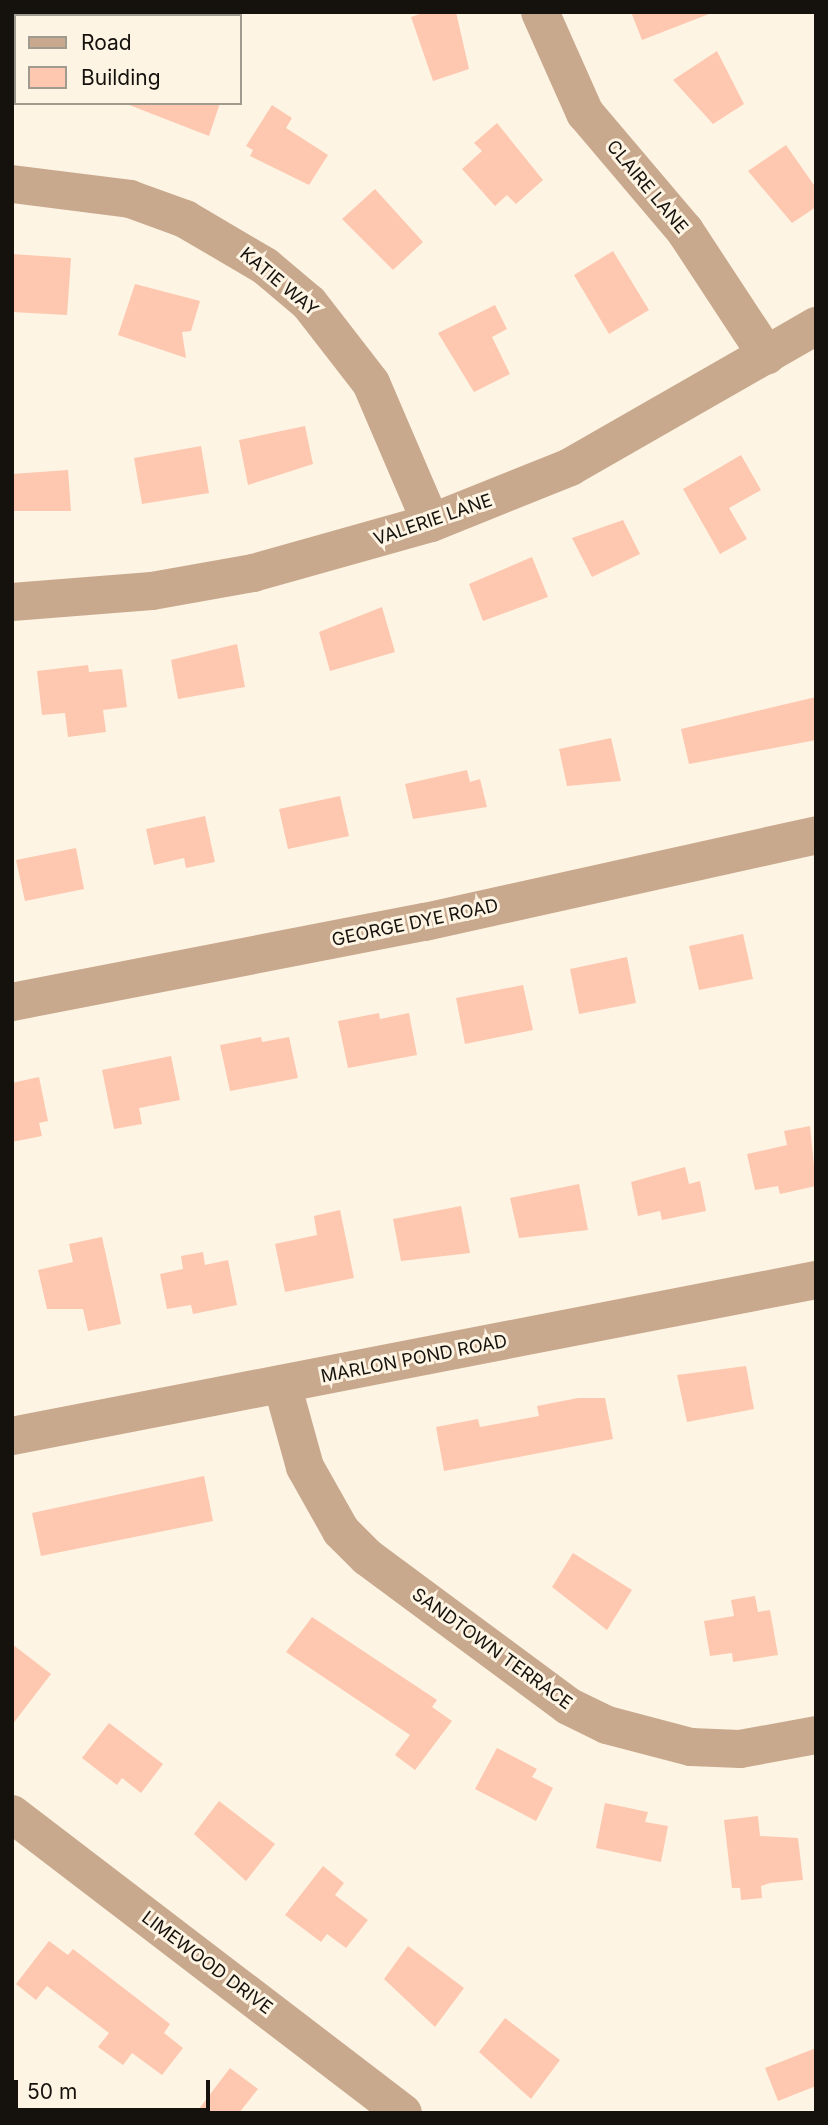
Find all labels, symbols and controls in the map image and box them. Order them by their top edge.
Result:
legend [14,14,242,105]
text: Road [81,30,132,55]
text: Building [81,65,161,90]
street label: CLAIRE LANE [602,136,692,238]
street label: KATIE WAY [236,243,322,321]
street label: VALERIE LANE [371,490,495,550]
street label: GEORGE DYE ROAD [330,895,500,951]
street label: MARLON POND ROAD [319,1330,509,1388]
street label: SANDTOWN TERRACE [408,1584,576,1714]
street label: LIMEWOOD DRIVE [137,1907,277,2019]
scale bar [18,2066,214,2110]
text: 50 m [27,2079,77,2104]

